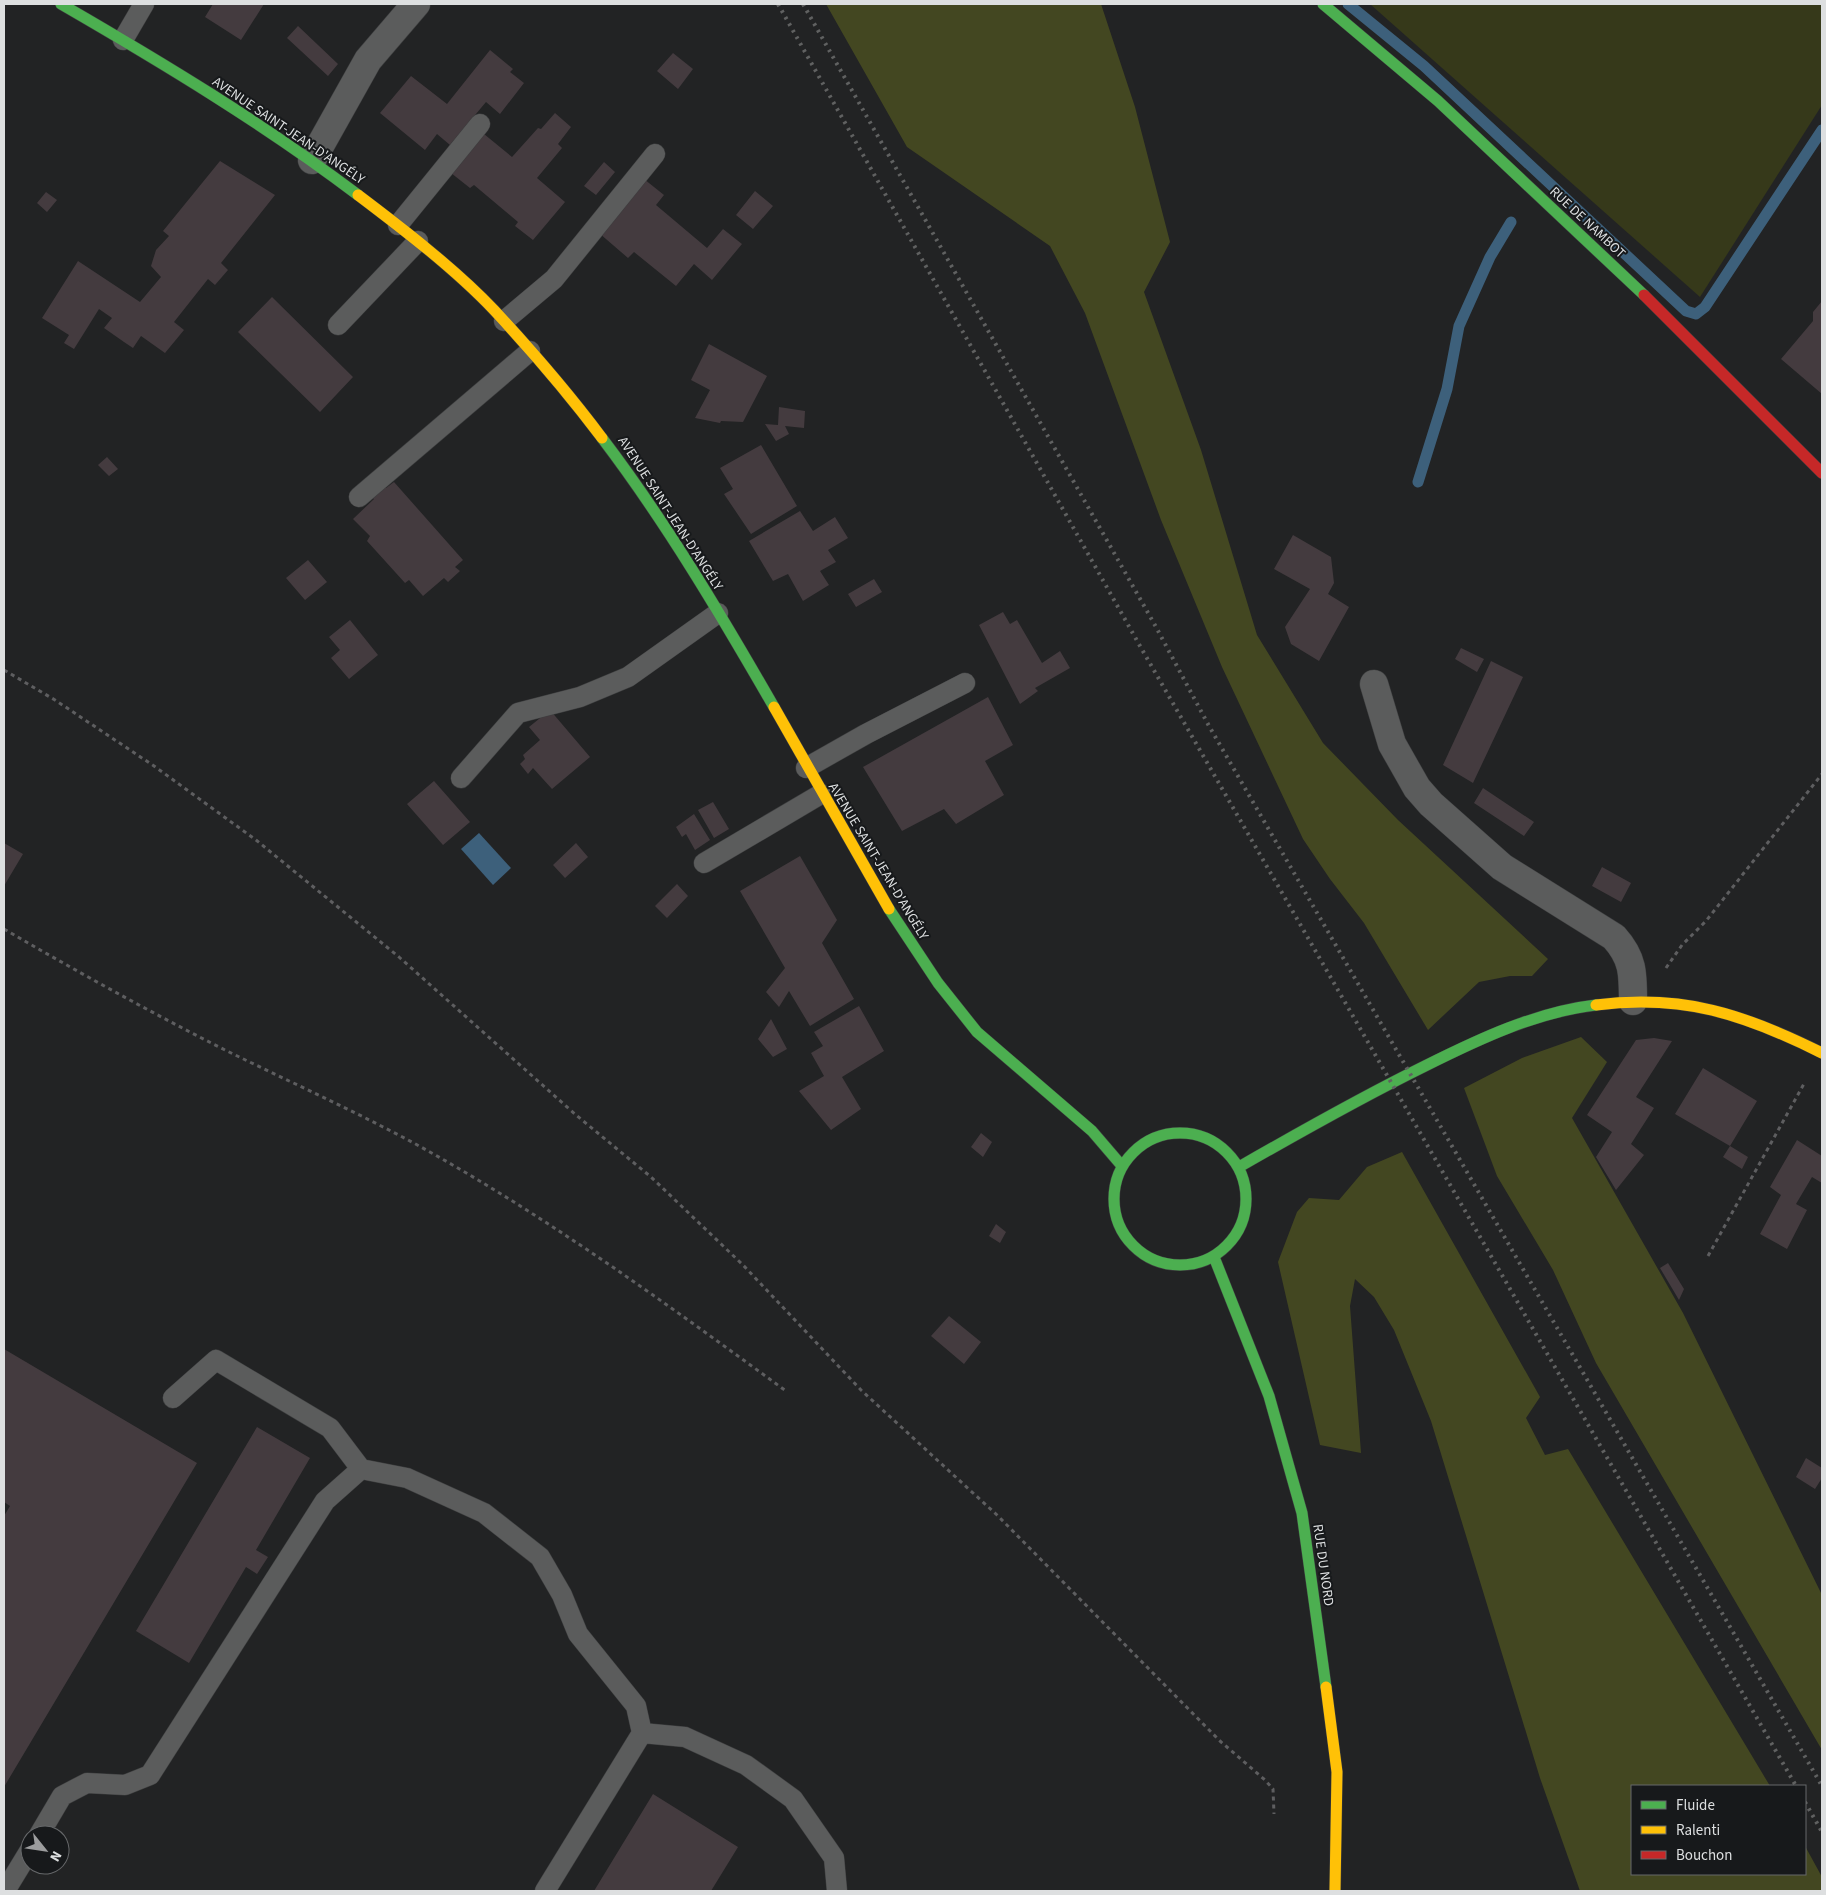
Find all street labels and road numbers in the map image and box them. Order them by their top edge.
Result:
street label: AVENUE SAINT-JEAN-D'ANGÉLY [208,72,369,190]
street label: RUE DE NAMBOT [1545,182,1630,264]
street label: AVENUE SAINT-JEAN-D'ANGÉLY [613,433,728,595]
street label: AVENUE SAINT-JEAN-D'ANGÉLY [823,779,933,944]
street label: RUE DU NORD [1307,1523,1339,1607]

